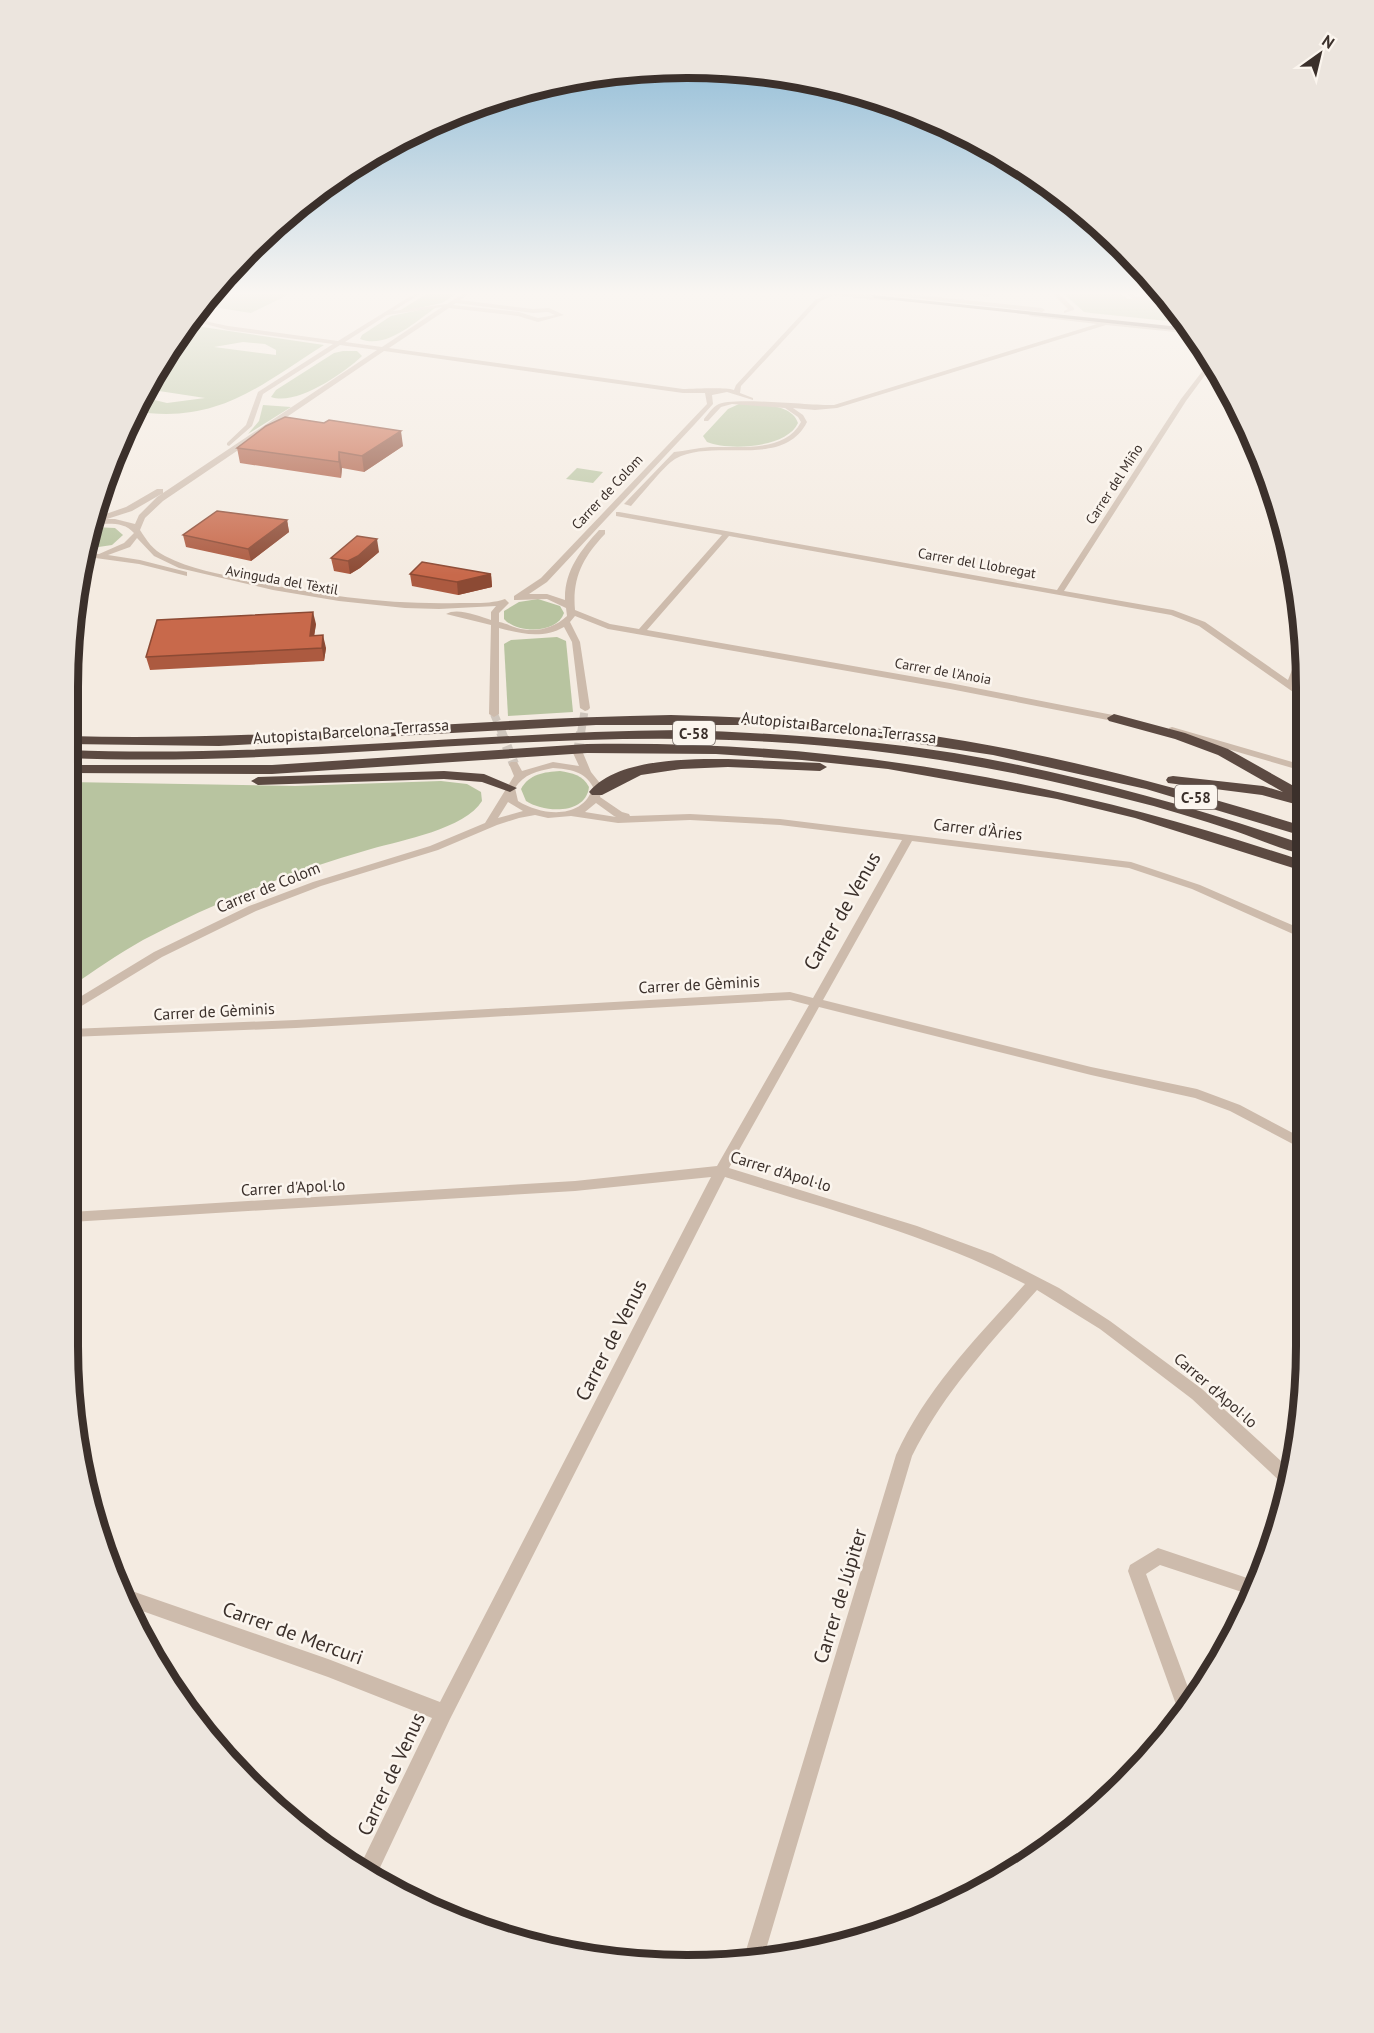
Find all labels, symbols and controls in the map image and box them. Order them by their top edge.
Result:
north arrow [1290,24,1350,84]
text: N [1318,30,1338,53]
street label: Carrer del Miño [1081,440,1147,528]
street label: Carrer de Colom [568,451,646,533]
street label: Carrer del Llobregat [917,544,1038,582]
street label: Avinguda del Tèxtil [224,561,340,599]
street label: Carrer de l'Anoia [893,654,993,688]
street label: Autopista Barcelona-Terrassa [740,707,938,747]
street label: Autopista Barcelona-Terrassa [252,714,450,748]
road number: C-58 [673,721,715,745]
road number: C-58 [1175,785,1217,809]
street label: Carrer d'Àries [932,814,1024,844]
street label: Carrer de Venus [797,847,887,975]
street label: Carrer de Colom [213,857,323,917]
street label: Carrer de Gèminis [638,971,760,997]
street label: Carrer de Gèminis [153,998,275,1024]
street label: Carrer d'Apol·lo [728,1146,834,1196]
street label: Carrer d'Apol·lo [240,1174,346,1200]
street label: Carrer de Venus [569,1275,653,1405]
street label: Carrer d'Apol·lo [1170,1348,1262,1432]
street label: Carrer de Júpiter [807,1525,873,1666]
street label: Carrer de Mercuri [219,1595,367,1671]
street label: Carrer de Venus [351,1708,431,1840]

